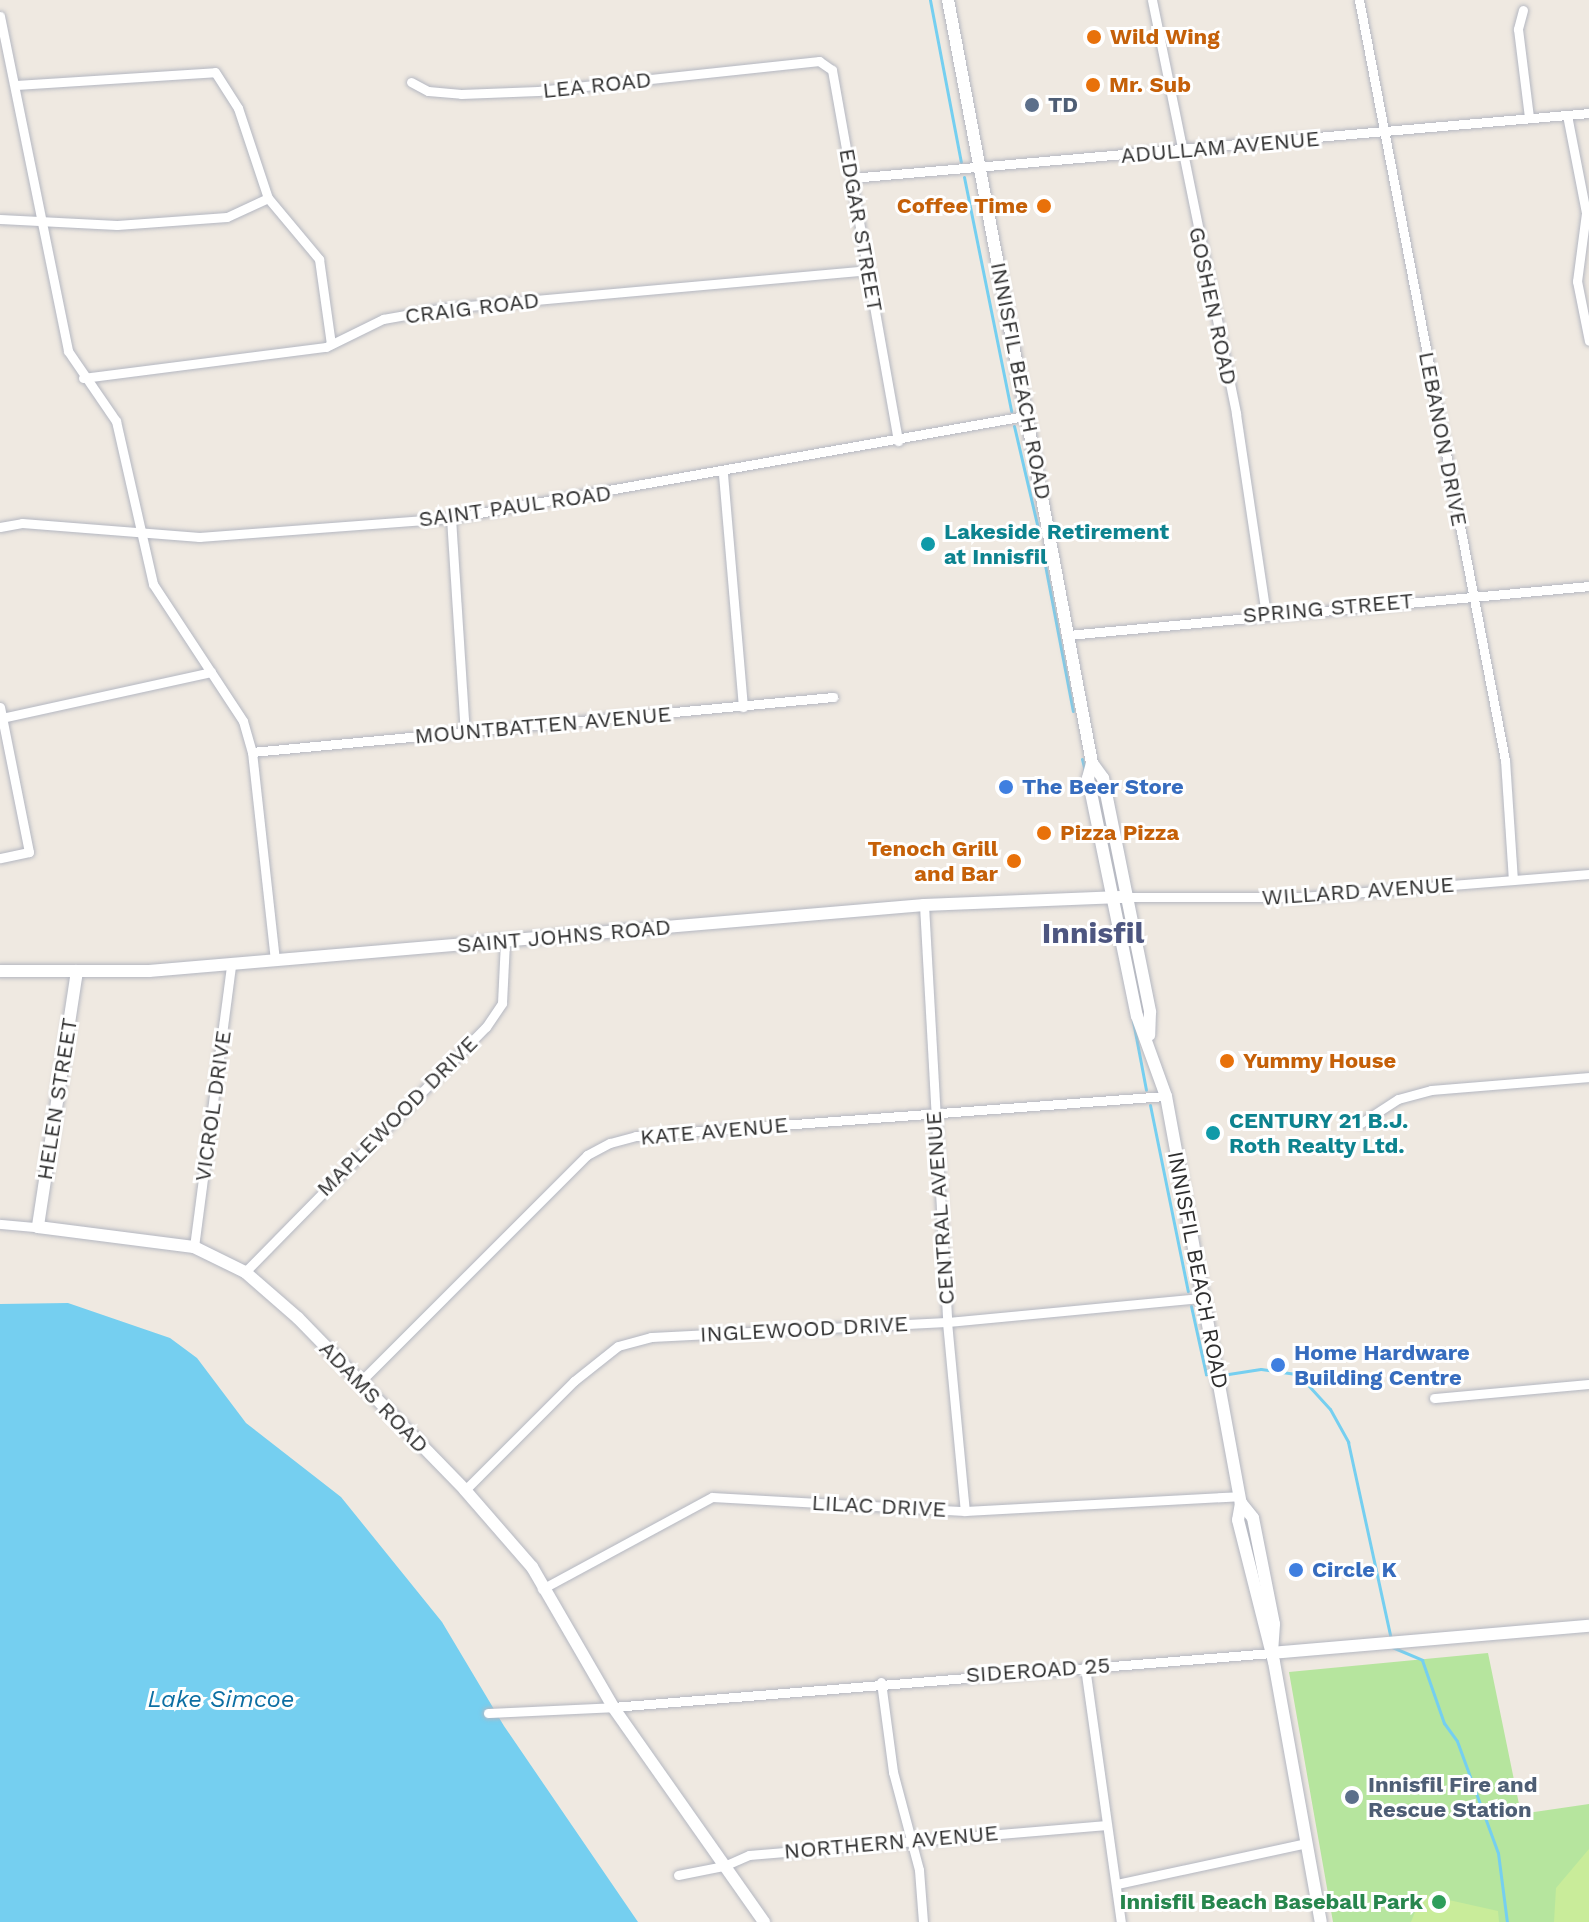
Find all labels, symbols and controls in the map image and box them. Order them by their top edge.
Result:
place label: Wild Wing [1110,24,1220,50]
marker: Wild Wing [1085,28,1103,46]
street label: LEA ROAD [541,66,653,104]
place label: Mr. Sub [1109,72,1191,98]
marker: Mr. Sub [1084,76,1102,94]
place label: TD [1048,92,1078,118]
marker: TD [1023,96,1041,114]
street label: ADULLAM AVENUE [1119,125,1321,169]
street label: EDGAR STREET [834,146,888,314]
place label: Coffee Time [896,193,1028,219]
marker: Coffee Time [1035,197,1053,215]
street label: GOSHEN ROAD [1183,224,1243,388]
street label: INNISFIL BEACH ROAD [985,260,1057,502]
street label: CRAIG ROAD [403,287,541,329]
street label: LEBANON DRIVE [1413,349,1473,529]
street label: SAINT PAUL ROAD [416,479,614,533]
place label: Lakeside Retirement at Innisfil [944,518,1169,570]
marker: Lakeside Retirement at Innisfil [919,535,937,553]
street label: SPRING STREET [1242,587,1414,629]
street label: MOUNTBATTEN AVENUE [413,701,673,749]
place label: The Beer Store [1022,774,1184,800]
marker: The Beer Store [997,778,1015,796]
place label: Pizza Pizza [1060,820,1179,846]
marker: Pizza Pizza [1035,824,1053,842]
place label: Tenoch Grill and Bar [868,835,998,886]
marker: Tenoch Grill and Bar [1005,852,1023,870]
street label: WILLARD AVENUE [1260,871,1456,911]
street label: SAINT JOHNS ROAD [455,913,673,959]
district label: Innisfil [1042,915,1144,951]
street label: HELEN STREET [31,1016,83,1182]
street label: VICROL DRIVE [189,1029,237,1183]
street label: MAPLEWOOD DRIVE [311,1030,483,1202]
place label: Yummy House [1243,1048,1397,1074]
marker: Yummy House [1218,1052,1236,1070]
place label: CENTURY 21 B.J. Roth Realty Ltd. [1229,1107,1409,1158]
street label: CENTRAL AVENUE [920,1110,960,1306]
street label: KATE AVENUE [639,1111,789,1151]
marker: CENTURY 21 B.J. Roth Realty Ltd. [1204,1124,1222,1142]
street label: INNISFIL BEACH ROAD [1162,1149,1234,1391]
street label: INGLEWOOD DRIVE [699,1310,909,1348]
street label: ADAMS ROAD [314,1335,434,1459]
place label: Home Hardware Building Centre [1294,1339,1470,1390]
marker: Home Hardware Building Centre [1269,1356,1287,1374]
street label: LILAC DRIVE [811,1489,947,1523]
place label: Circle K [1312,1557,1397,1583]
marker: Circle K [1287,1561,1305,1579]
street label: SIDEROAD 25 [965,1652,1111,1688]
water label: Lake Simcoe [147,1686,295,1714]
place label: Innisfil Fire and Rescue Station [1368,1771,1538,1822]
marker: Innisfil Fire and Rescue Station [1343,1788,1361,1806]
street label: NORTHERN AVENUE [782,1819,1000,1865]
place label: Innisfil Beach Baseball Park [1119,1889,1423,1915]
marker: Innisfil Beach Baseball Park [1430,1893,1448,1911]

